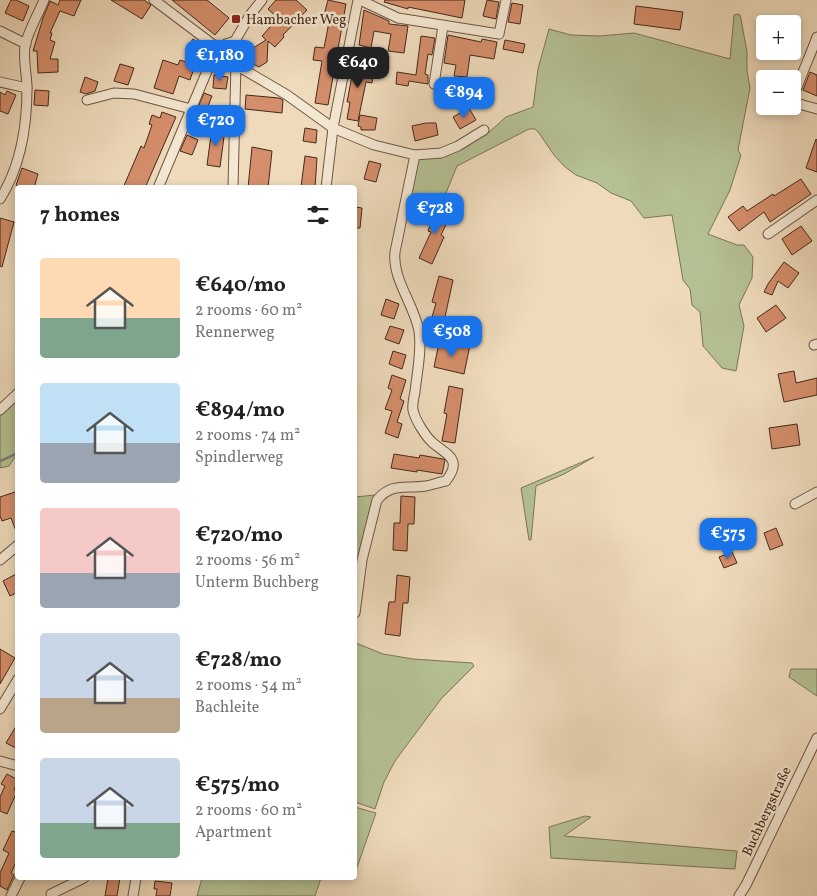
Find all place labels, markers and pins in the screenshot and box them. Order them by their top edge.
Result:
place label: Hambacher Weg [246,11,346,30]
marker: Hambacher Weg [230,13,242,25]
pin: €1,180 [179,39,261,82]
pin: €640 [328,46,388,89]
pin: €894 [434,76,494,119]
pin: €720 [186,104,246,147]
pin: €728 [405,192,465,235]
pin: €508 [422,316,482,358]
pin: €575 [698,518,758,560]

